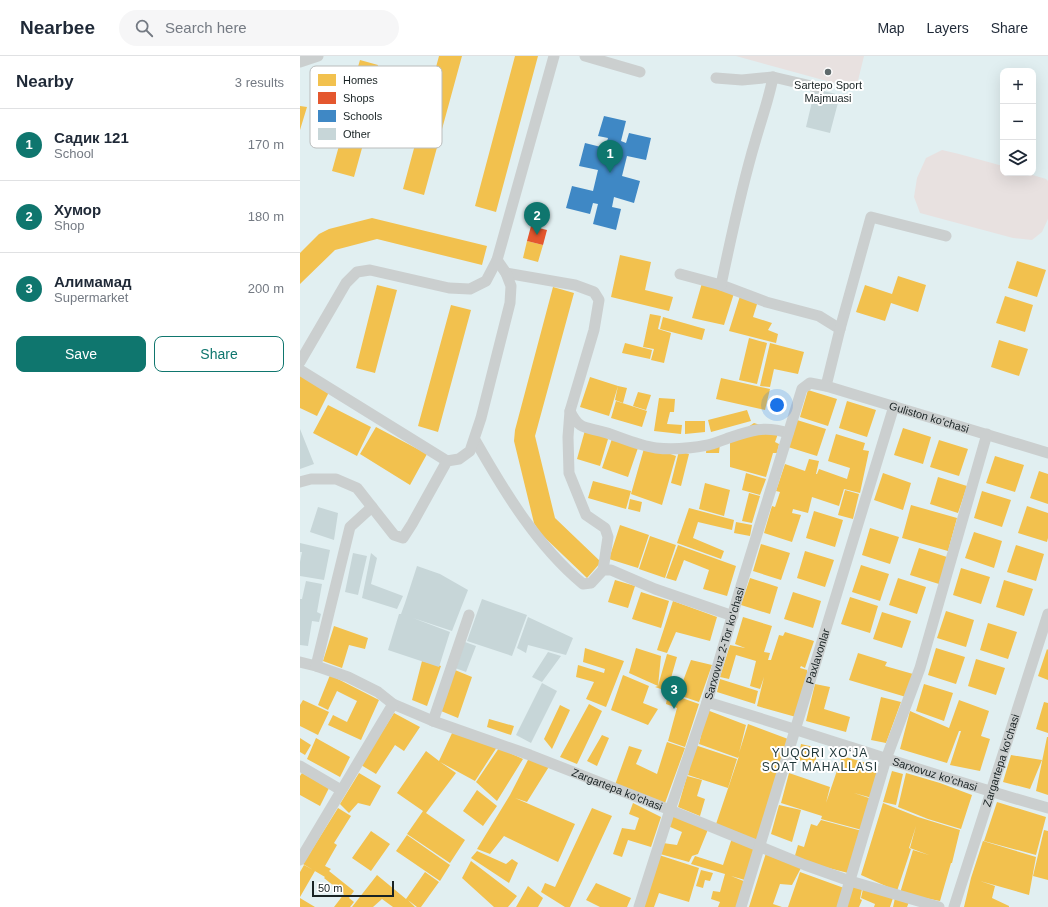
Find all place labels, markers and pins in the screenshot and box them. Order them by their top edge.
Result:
marker: Sartepo Sport Majmuasi [823,67,833,77]
place label: Sartepo Sport Majmuasi [794,79,862,104]
pin: 1 [597,140,623,173]
pin: 2 [524,202,550,235]
pin: 3 [661,676,687,709]

